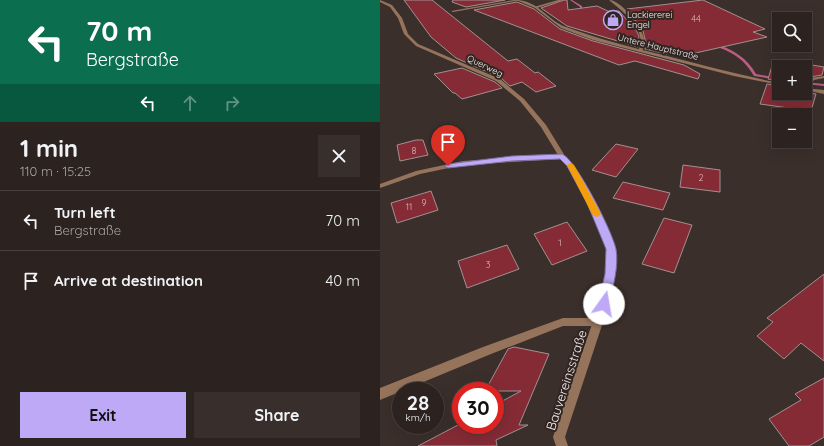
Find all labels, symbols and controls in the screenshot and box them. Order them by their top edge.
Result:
shop icon: Lackiererei Engel [602,9,624,31]
place label: Lackiererei Engel [627,9,672,30]
map controls [772,12,812,148]
button: search [772,12,812,52]
text: 70 m [86,13,152,48]
house number: 44 [691,13,701,24]
icon: left [20,16,72,68]
street label: Untere Hauptstraße [617,31,700,62]
text: Bergstraße [86,48,179,71]
street label: Querweg [465,52,505,79]
button: + [772,60,812,100]
icon: left [137,92,159,114]
icon: ahead [179,92,201,114]
icon: right [221,92,243,114]
button: − [772,108,812,148]
pin [431,125,465,166]
icon: arrive [437,131,459,153]
text: 1 min [20,133,78,163]
button: close [318,135,360,177]
house number: 8 [412,145,417,156]
text: 110 m · 15:25 [20,163,91,179]
house number: 2 [699,172,704,183]
house number: 9 [421,197,427,208]
house number: 11 [406,201,412,212]
text: Turn left [54,203,116,222]
icon: left [20,210,42,232]
text: 70 m [326,211,360,230]
text: Bergstraße [54,222,121,238]
house number: 1 [558,237,562,248]
house number: 3 [486,259,491,270]
icon: arrive [20,270,42,292]
text: Arrive at destination [54,271,203,290]
text: 40 m [325,271,360,290]
position arrow [583,283,625,325]
street label: Bauvereinsstraße [542,328,590,432]
speed limit sign: 30 [452,382,504,434]
text: 28 [407,390,429,415]
button: Exit [20,392,186,438]
button: Share [194,392,360,438]
text: km/h [405,411,431,424]

